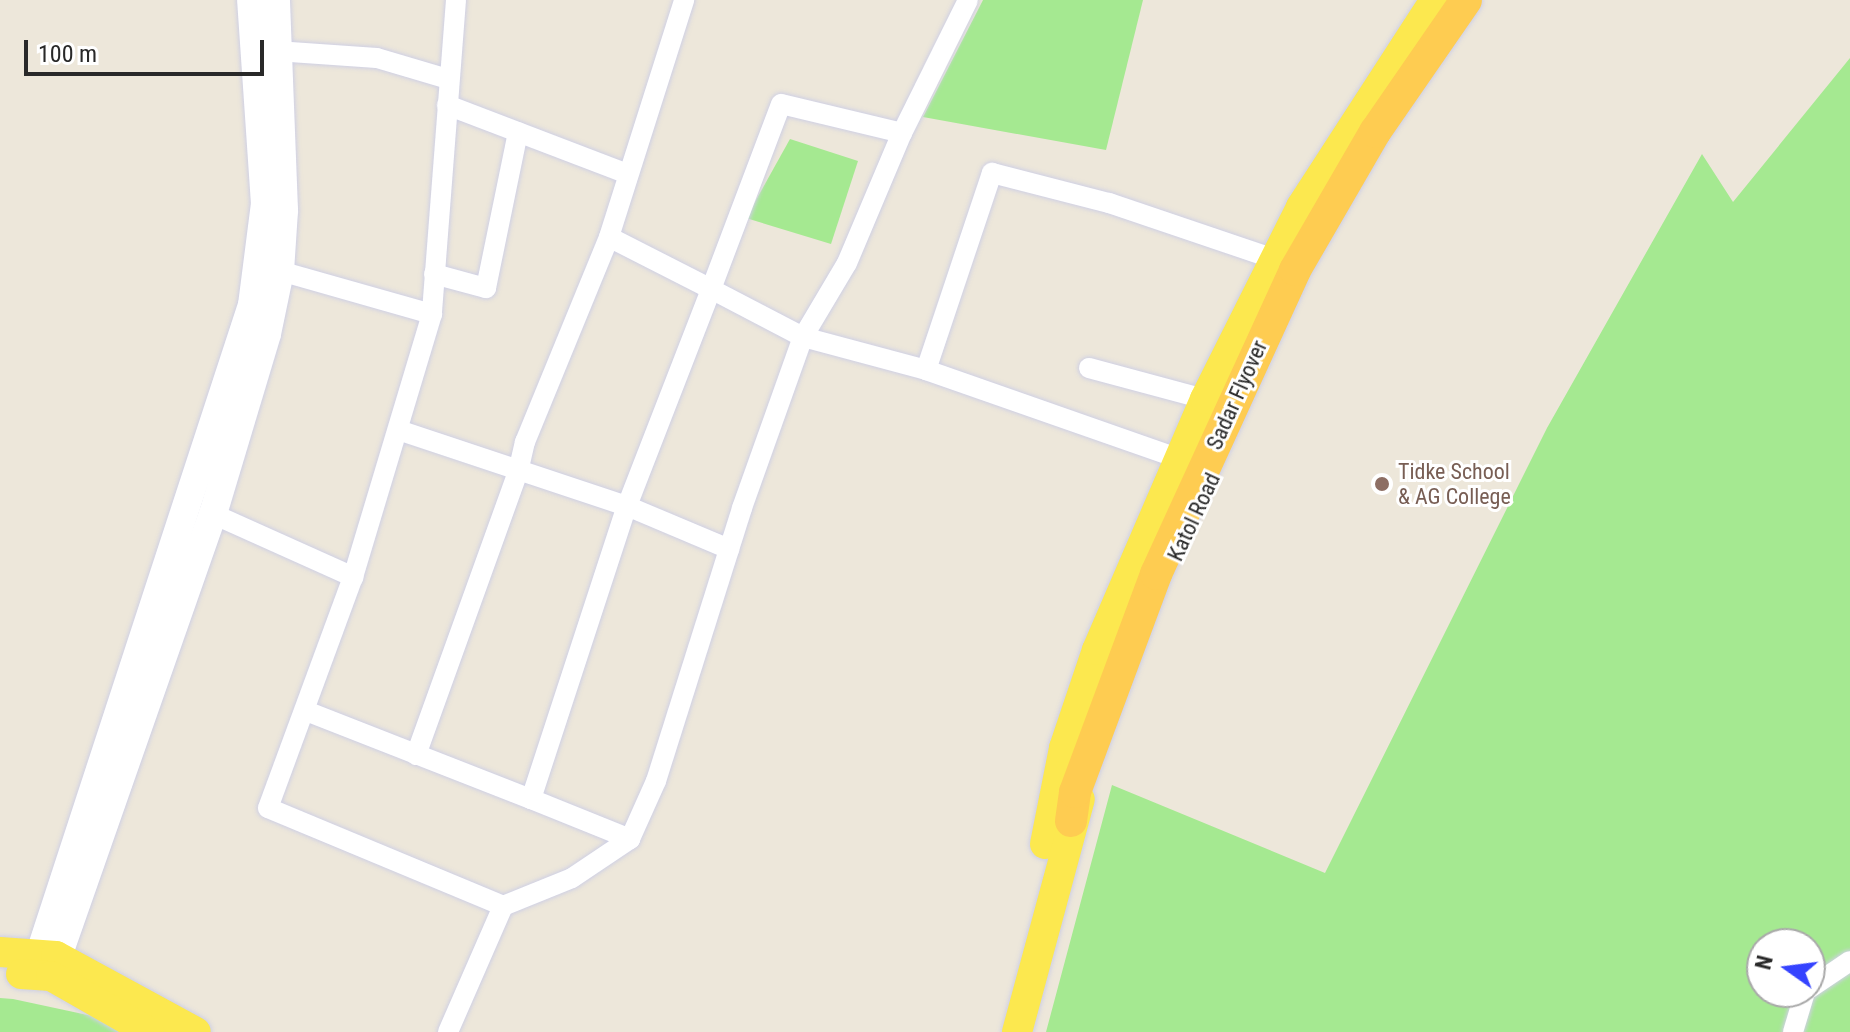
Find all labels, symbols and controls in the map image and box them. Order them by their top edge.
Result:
scale bar [28,24,268,74]
text: 100 m [38,40,97,68]
street label: Sadar Flyover [1201,336,1273,454]
place label: Tidke School & AG College [1398,458,1511,510]
street label: Katol Road [1162,469,1226,565]
marker: Tidke School & AG College [1373,475,1391,493]
north arrow [1746,928,1826,1008]
text: N [1750,953,1778,972]

